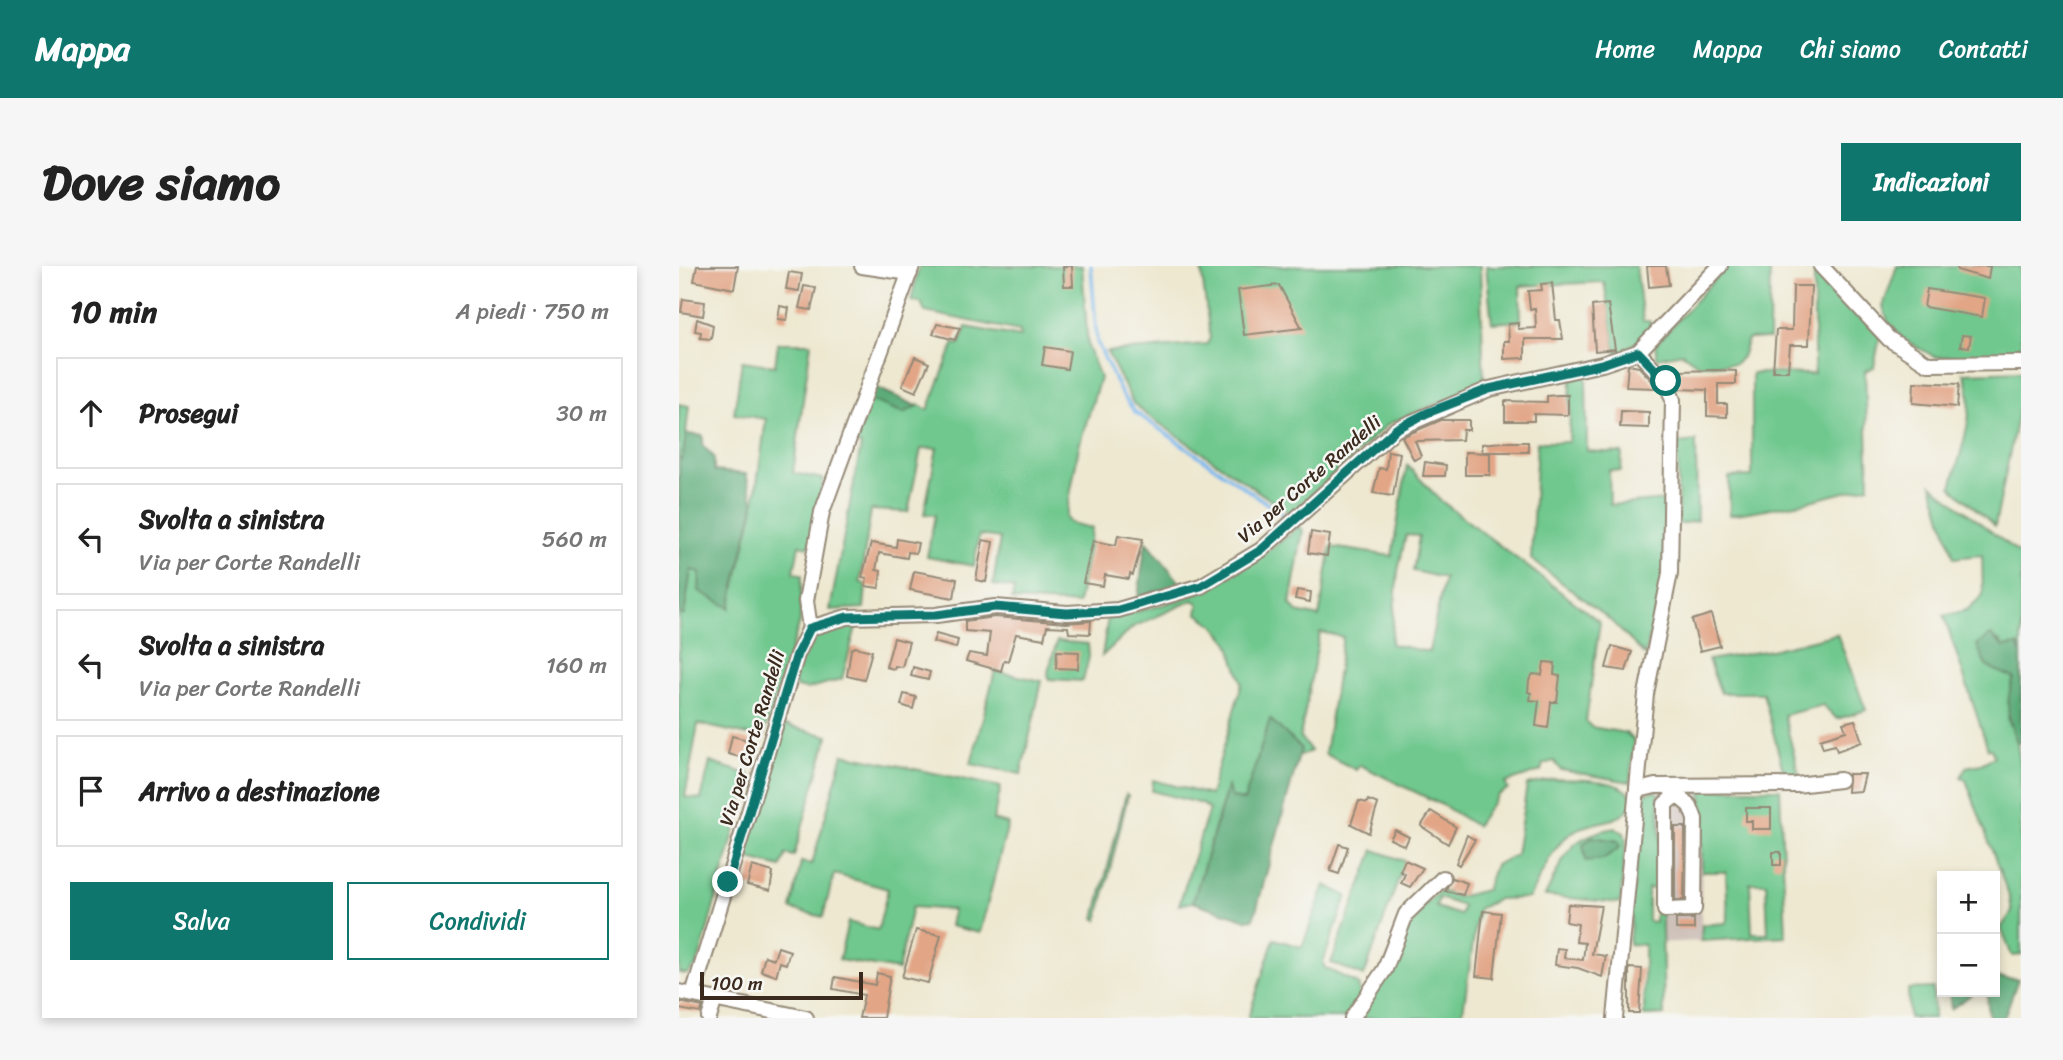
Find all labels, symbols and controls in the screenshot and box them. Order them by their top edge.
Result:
text: Mappa [35,20,130,78]
text: Home [1595,28,1655,70]
text: Mappa [1693,28,1762,70]
text: Chi siamo [1800,28,1901,70]
text: Contatti [1939,28,2028,70]
text: Dove siamo [42,139,280,226]
button: Indicazioni [1841,143,2021,221]
text: 10 min [70,285,157,339]
text: A piedi · 750 m [456,291,609,332]
route start [1650,365,1681,396]
text: Prosegui [139,390,238,436]
text: 30 m [556,393,607,434]
icon: ahead [72,394,110,432]
street label: Via per Corte Randelli [1229,406,1389,551]
text: Svolta a sinistra [139,496,324,542]
text: 560 m [542,519,607,560]
icon: left [72,520,110,558]
text: Via per Corte Randelli [139,542,360,583]
text: Svolta a sinistra [139,622,324,668]
text: 160 m [546,645,607,686]
street label: Via per Corte Randelli [710,645,795,830]
icon: left [72,646,110,684]
text: Via per Corte Randelli [139,668,360,709]
text: Arrivo a destinazione [139,768,380,814]
icon: arrive [72,772,110,810]
route end [712,866,743,897]
map controls [1937,871,2000,997]
button: + [1937,871,2000,934]
button: Salva [70,882,333,960]
button: Condividi [347,882,609,960]
button: − [1937,934,2000,997]
text: 100 m [711,967,763,1000]
scale bar [700,969,863,1001]

